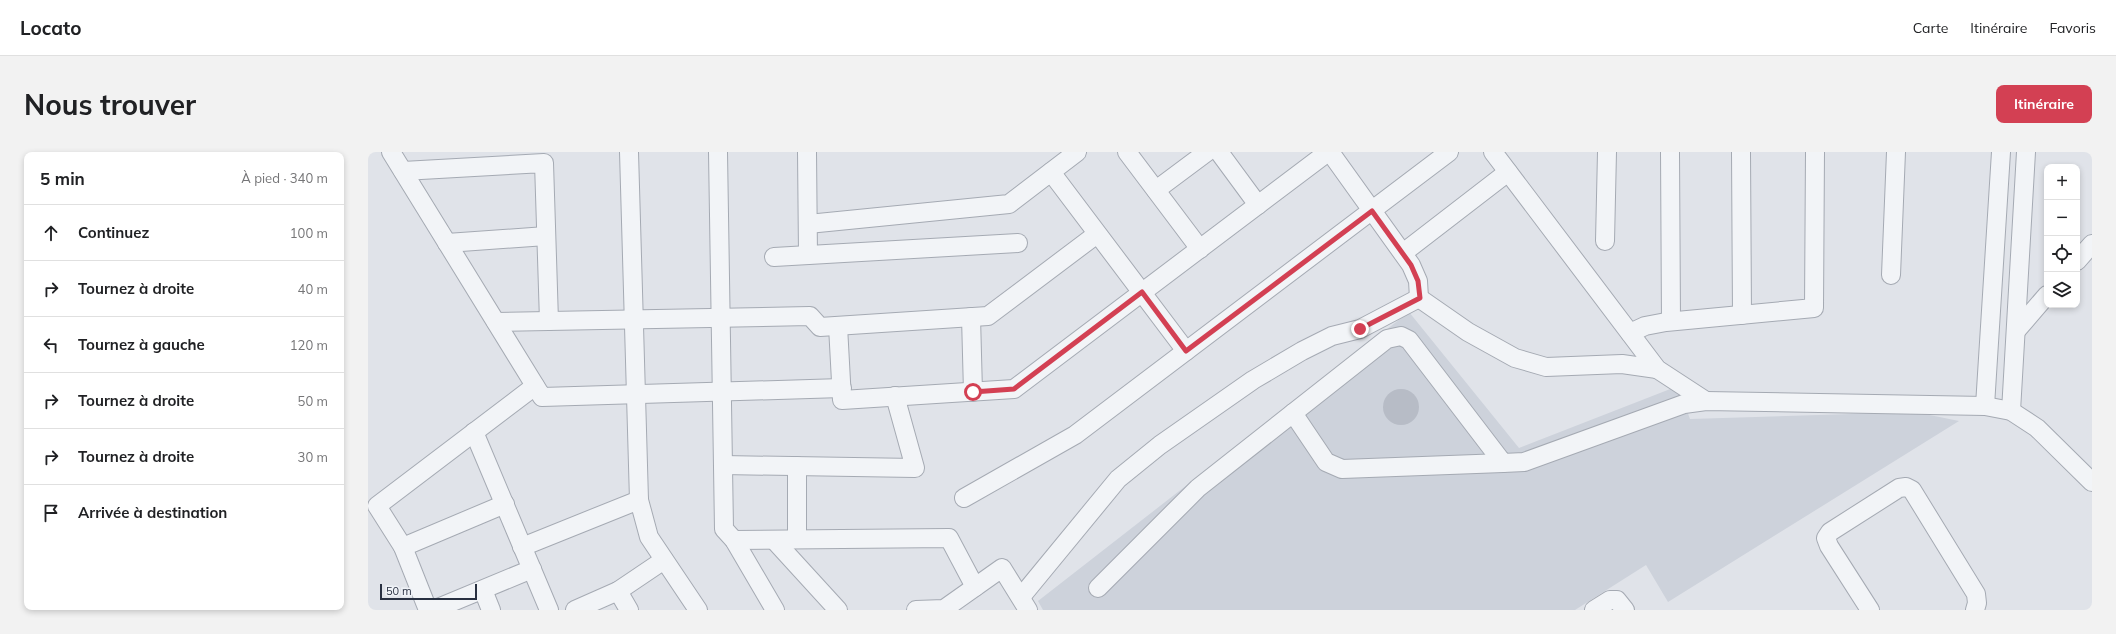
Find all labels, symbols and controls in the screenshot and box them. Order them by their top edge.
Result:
text: Locato [20,16,81,40]
text: Carte [1913,19,1948,37]
text: Itinéraire [1970,19,2027,37]
text: Favoris [2049,19,2096,37]
button: Itinéraire [1996,85,2092,123]
text: Nous trouver [24,87,196,122]
map controls [2044,164,2080,308]
button: + [2044,164,2080,200]
text: 5 min [40,168,85,189]
text: À pied · 340 m [241,170,328,186]
button: − [2044,200,2080,236]
icon: ahead [40,222,62,244]
text: Continuez [78,223,149,242]
text: 100 m [290,225,328,241]
button: locate [2044,236,2080,272]
button: layers [2044,272,2080,308]
icon: right [40,278,62,300]
text: Tournez à droite [78,279,194,298]
text: 40 m [298,281,328,297]
route end [1351,320,1369,338]
icon: left [40,334,62,356]
text: Tournez à gauche [78,335,205,354]
text: 120 m [290,337,328,353]
route start [964,383,982,401]
icon: right [40,390,62,412]
text: Tournez à droite [78,391,194,410]
text: 50 m [298,393,328,409]
icon: right [40,446,62,468]
text: Tournez à droite [78,447,194,466]
text: 30 m [298,449,328,465]
icon: arrive [40,502,62,524]
text: Arrivée à destination [78,503,227,522]
scale bar [380,582,477,601]
text: 50 m [386,584,412,598]

